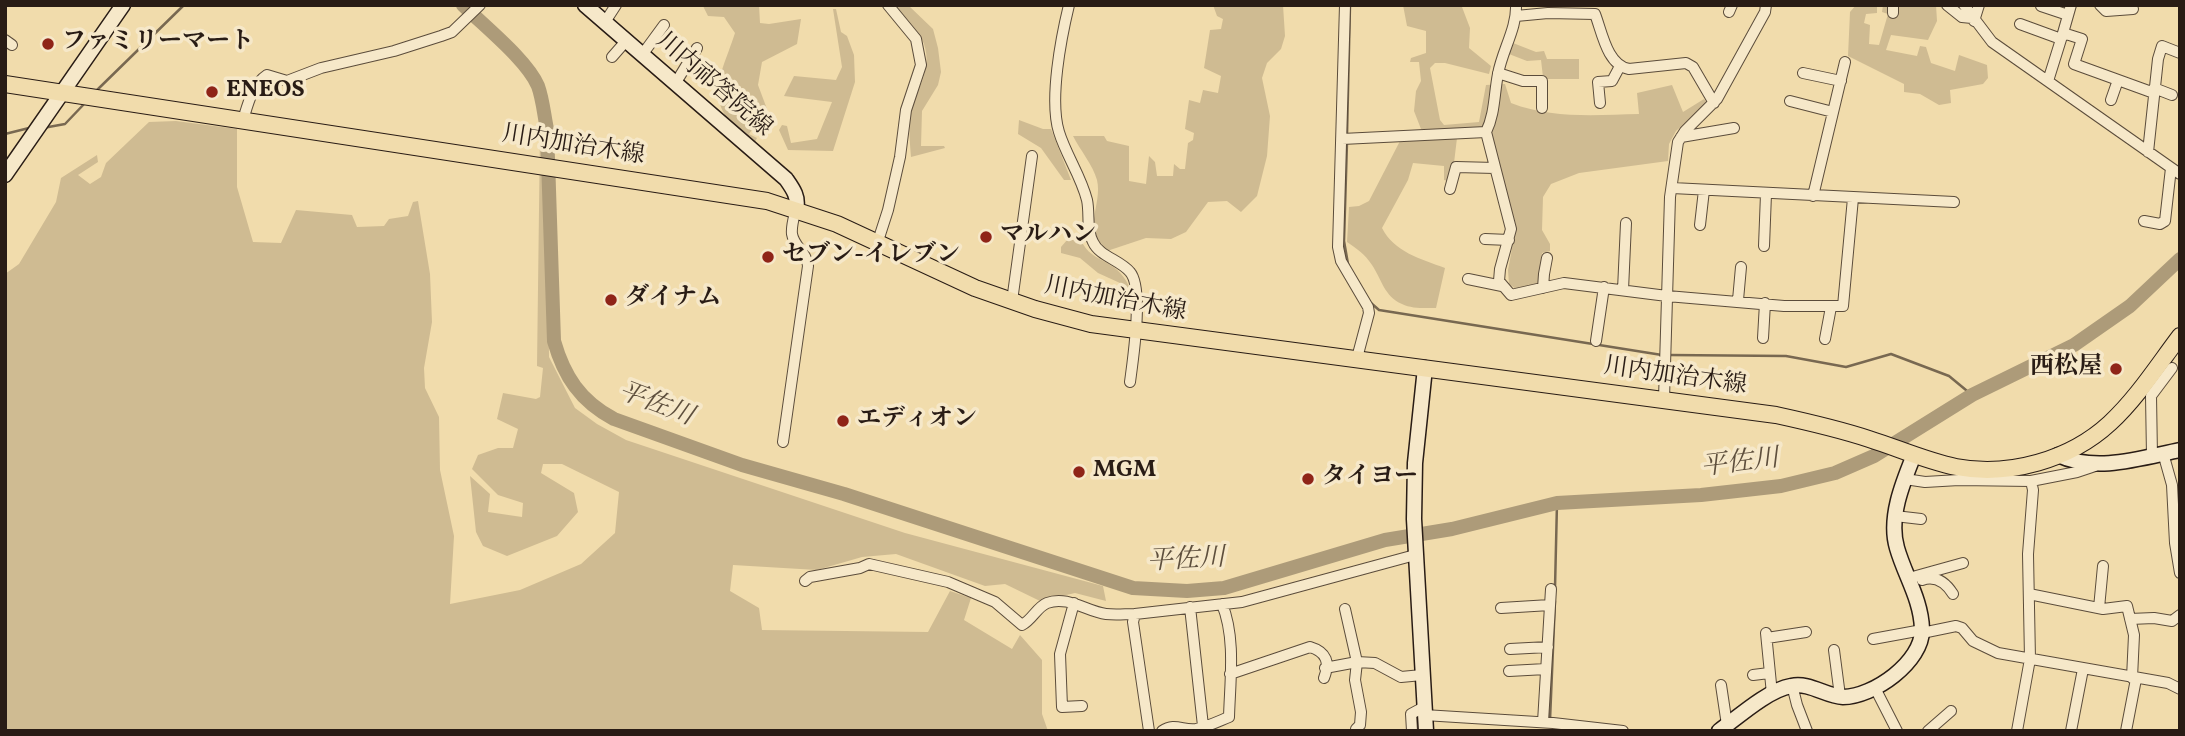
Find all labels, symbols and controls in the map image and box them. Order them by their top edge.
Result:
street label: 川内祁答院線 [649,28,777,144]
place label: ファミリーマート [62,30,254,58]
marker: ファミリーマート [40,36,56,52]
place label: ENEOS [226,78,305,106]
marker: ENEOS [204,84,220,100]
street label: 川内加治木線 [500,122,646,172]
place label: マルハン [1000,223,1096,251]
marker: マルハン [978,229,994,245]
place label: セブン-イレブン [782,243,960,271]
marker: セブン-イレブン [760,249,776,265]
street label: 川内加治木線 [1042,273,1188,329]
place label: ダイナム [625,286,721,314]
marker: ダイナム [603,292,619,308]
street label: 川内加治木線 [1602,354,1748,402]
place label: 西松屋 [2030,355,2102,383]
marker: 西松屋 [2108,361,2124,377]
water label: 平佐川 [613,377,697,435]
place label: エディオン [857,407,977,435]
marker: エディオン [835,413,851,429]
water label: 平佐川 [1699,445,1781,485]
place label: MGM [1093,458,1156,486]
marker: MGM [1071,464,1087,480]
place label: タイヨー [1322,465,1418,493]
marker: タイヨー [1300,471,1316,487]
water label: 平佐川 [1146,544,1226,580]

